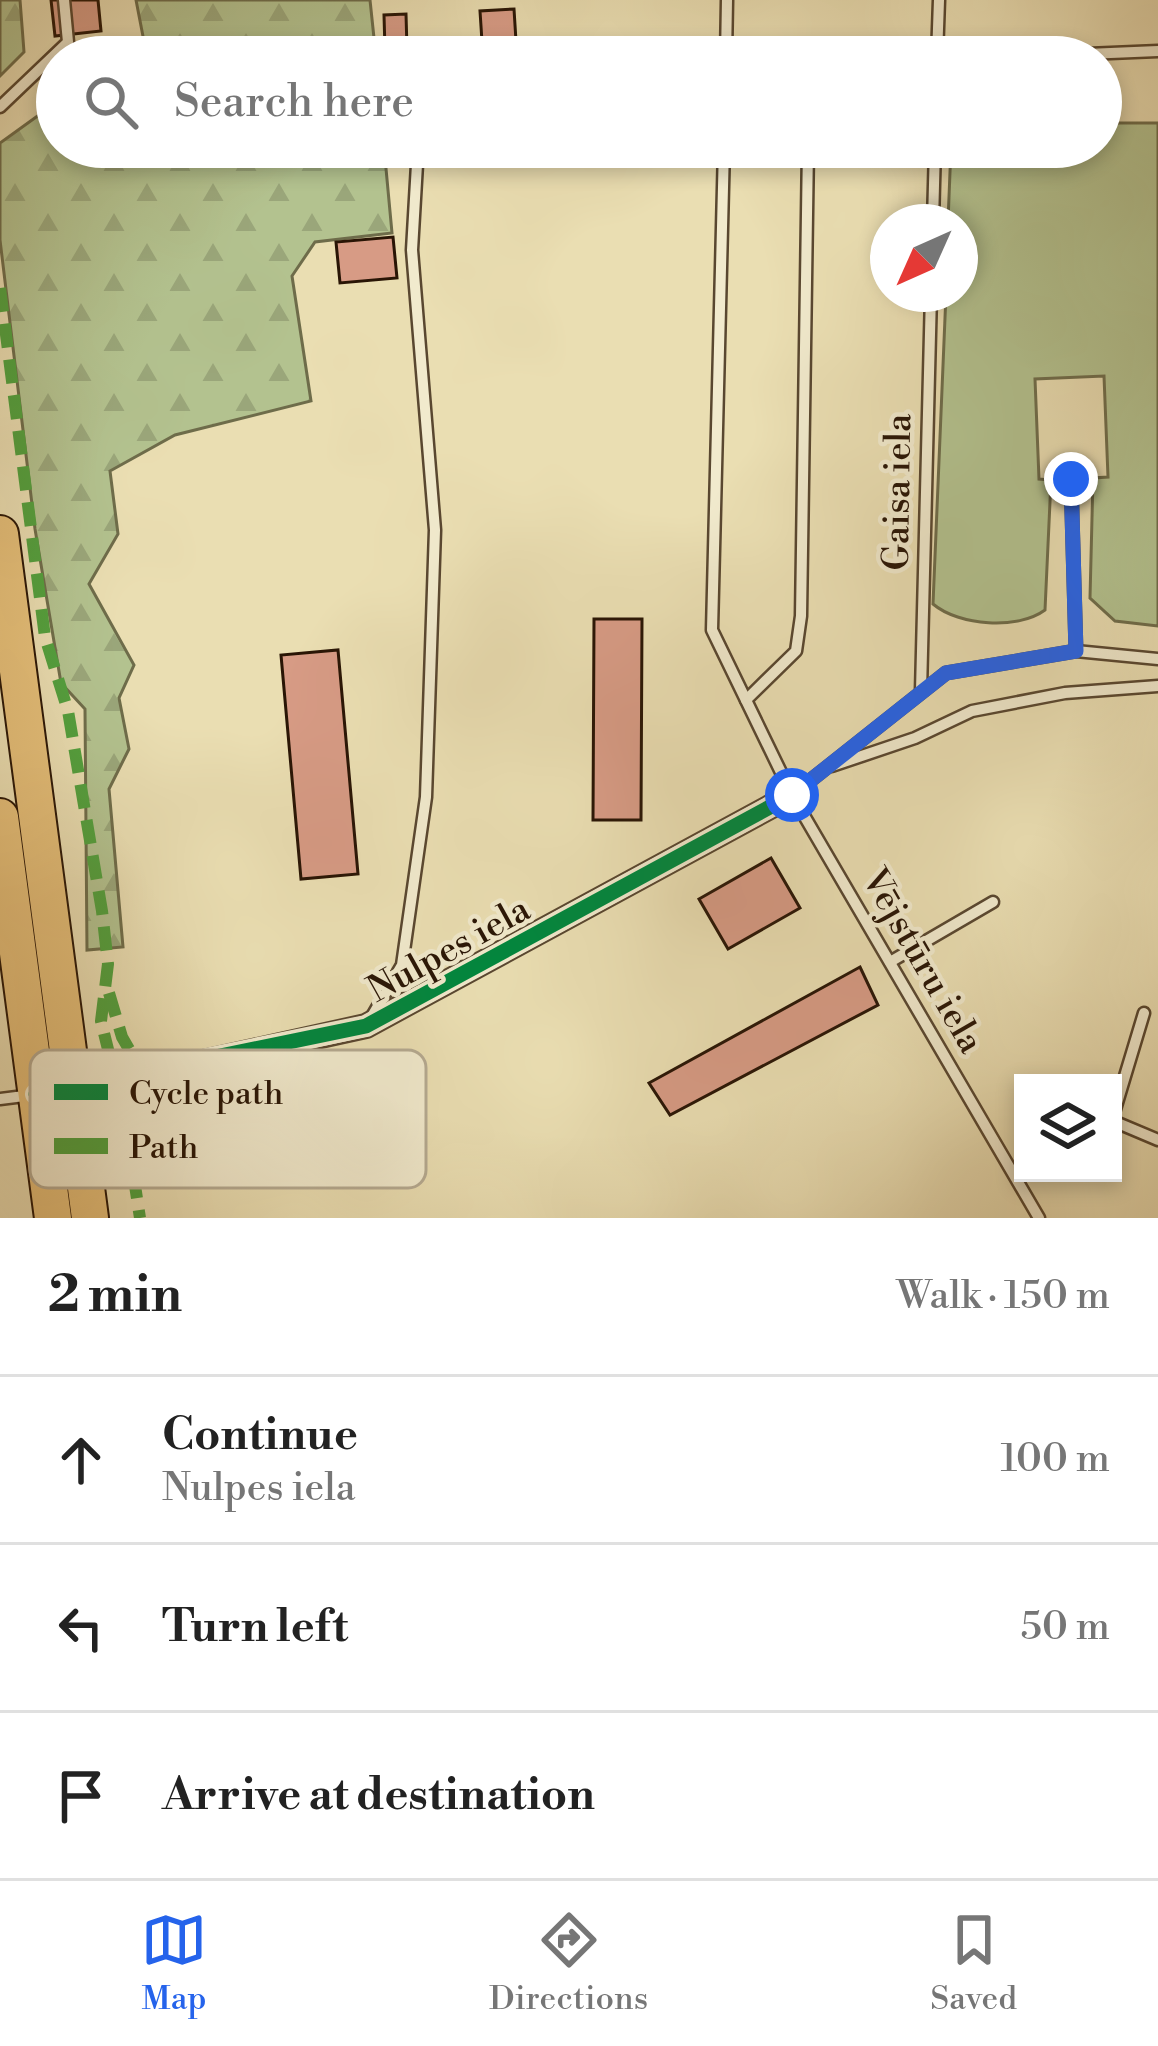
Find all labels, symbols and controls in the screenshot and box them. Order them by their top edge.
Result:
search box [36,36,1122,168]
icon: search [78,69,144,135]
text: Search here [174,74,414,131]
north arrow [870,204,978,312]
street label: Gaisa iela [875,412,922,571]
route end [1044,452,1098,506]
route start [765,768,819,822]
street label: Vējstūru iela [850,860,993,1062]
street label: Nulpes iela [360,887,539,1013]
legend [30,1050,426,1188]
text: Cycle path [129,1074,283,1115]
map controls [1014,1074,1122,1182]
button: layers [1014,1074,1122,1182]
text: Path [129,1128,198,1169]
text: 2 min [48,1264,182,1328]
text: Walk · 150 m [897,1272,1110,1321]
text: Continue [162,1407,358,1464]
icon: ahead [48,1427,114,1493]
text: 100 m [1001,1435,1110,1484]
text: Nulpes iela [162,1464,356,1513]
icon: left [48,1595,114,1661]
text: Turn left [162,1599,348,1656]
text: 50 m [1020,1603,1110,1652]
icon: arrive [48,1763,114,1829]
text: Arrive at destination [162,1767,595,1824]
tab: Map [141,1907,207,2020]
tab: Directions [489,1907,648,2020]
tab: Saved [930,1907,1017,2020]

